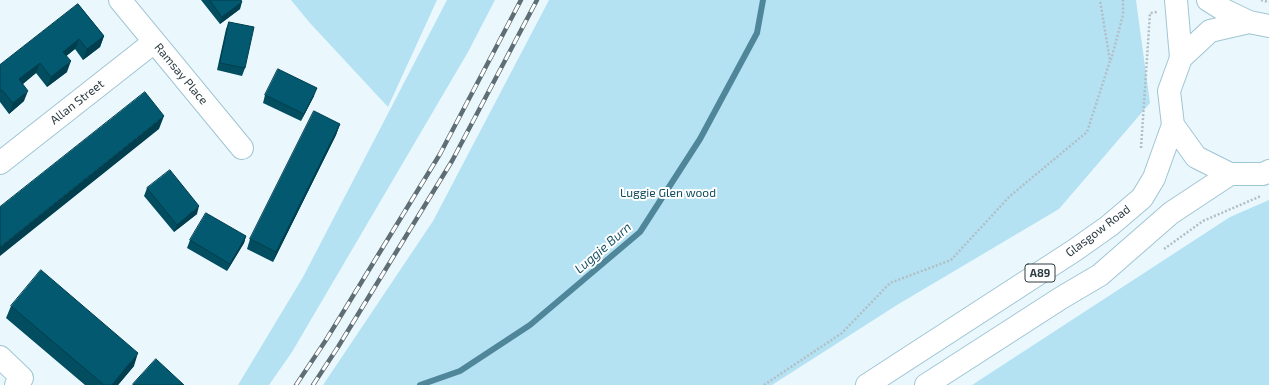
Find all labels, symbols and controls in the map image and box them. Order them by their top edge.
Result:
street label: Ramsay Place [151,40,211,108]
street label: Allan Street [47,77,107,127]
park label: Luggie Glen wood [620,186,716,200]
street label: Glasgow Road [1063,202,1133,260]
water label: Luggie Burn [571,219,635,277]
road number: A89 [1025,264,1055,282]

